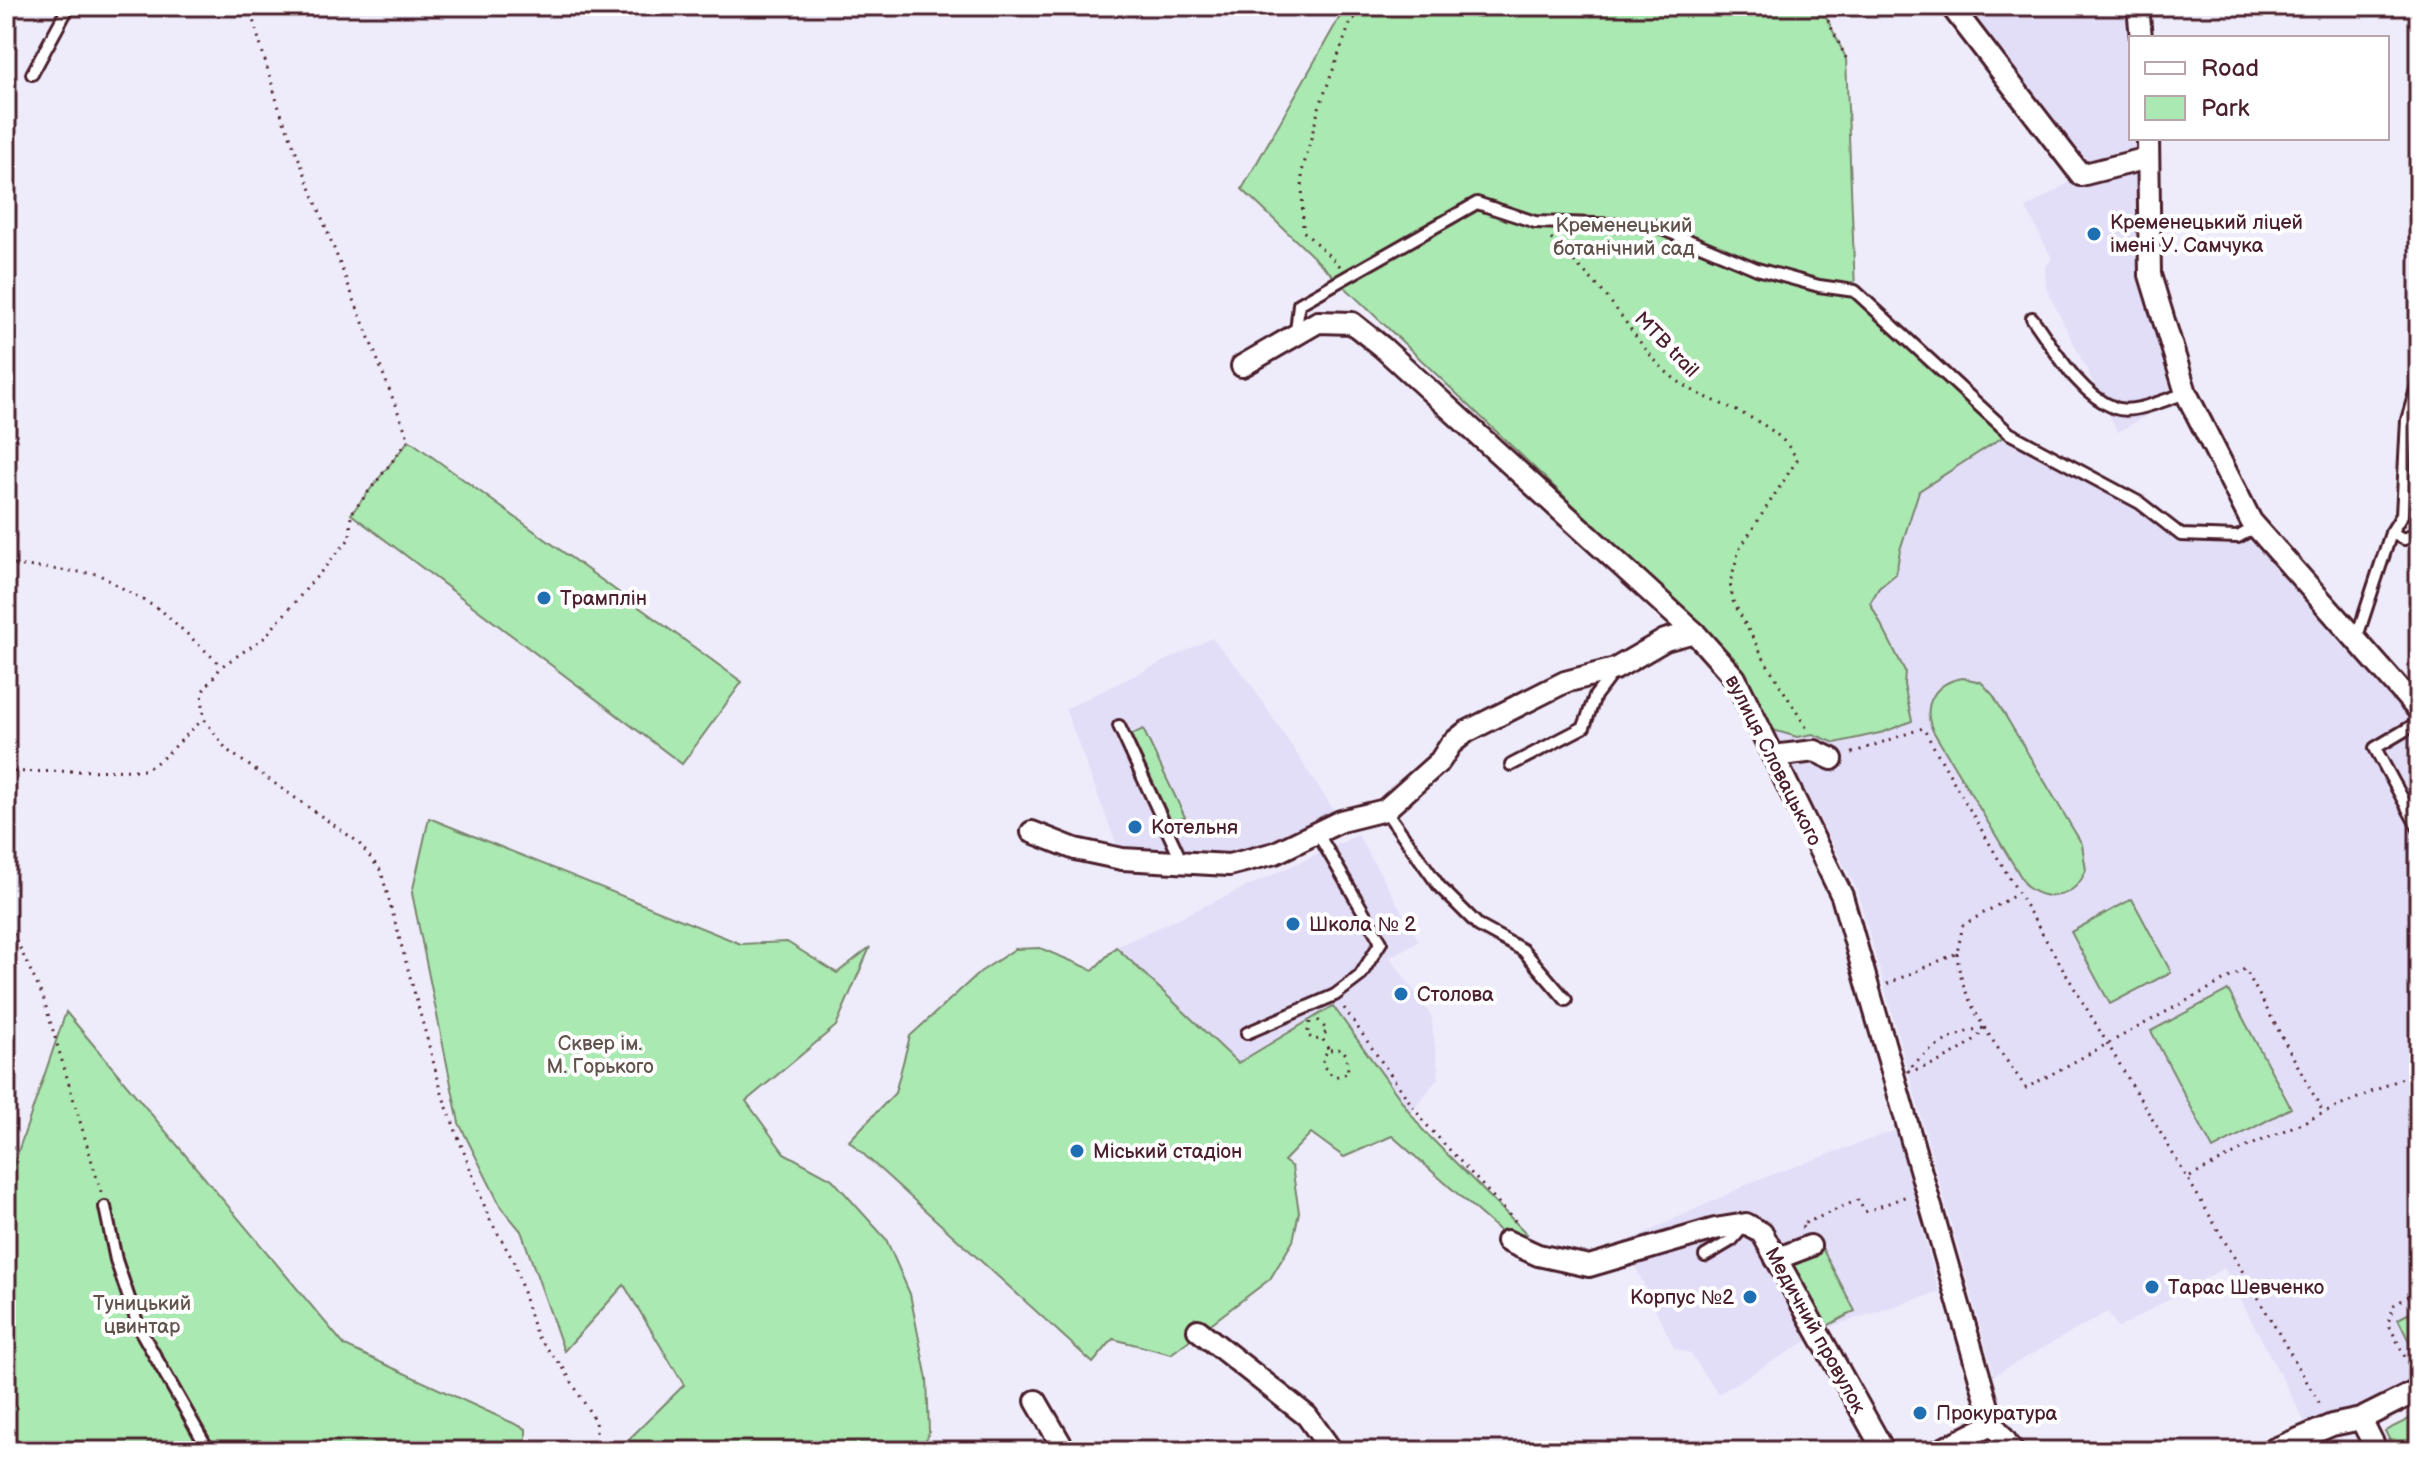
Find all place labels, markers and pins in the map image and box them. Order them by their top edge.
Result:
place label: Кременецький ліцей імені У. Самчука [2110,211,2303,258]
marker: Кременецький ліцей імені У. Самчука [2085,225,2103,243]
place label: Трамплін [560,587,647,611]
marker: Трамплін [535,589,553,607]
place label: Котельня [1151,816,1238,840]
marker: Котельня [1126,818,1144,836]
place label: Школа № 2 [1309,913,1416,937]
marker: Школа № 2 [1284,915,1302,933]
place label: Столова [1417,983,1494,1007]
marker: Столова [1392,985,1410,1003]
place label: Міський стадіон [1093,1140,1242,1164]
marker: Міський стадіон [1068,1142,1086,1160]
place label: Тарас Шевченко [2168,1276,2324,1300]
marker: Тарас Шевченко [2143,1278,2161,1296]
place label: Корпус №2 [1630,1286,1734,1310]
marker: Корпус №2 [1741,1288,1759,1306]
place label: Прокуратура [1936,1402,2057,1426]
marker: Прокуратура [1911,1404,1929,1422]

